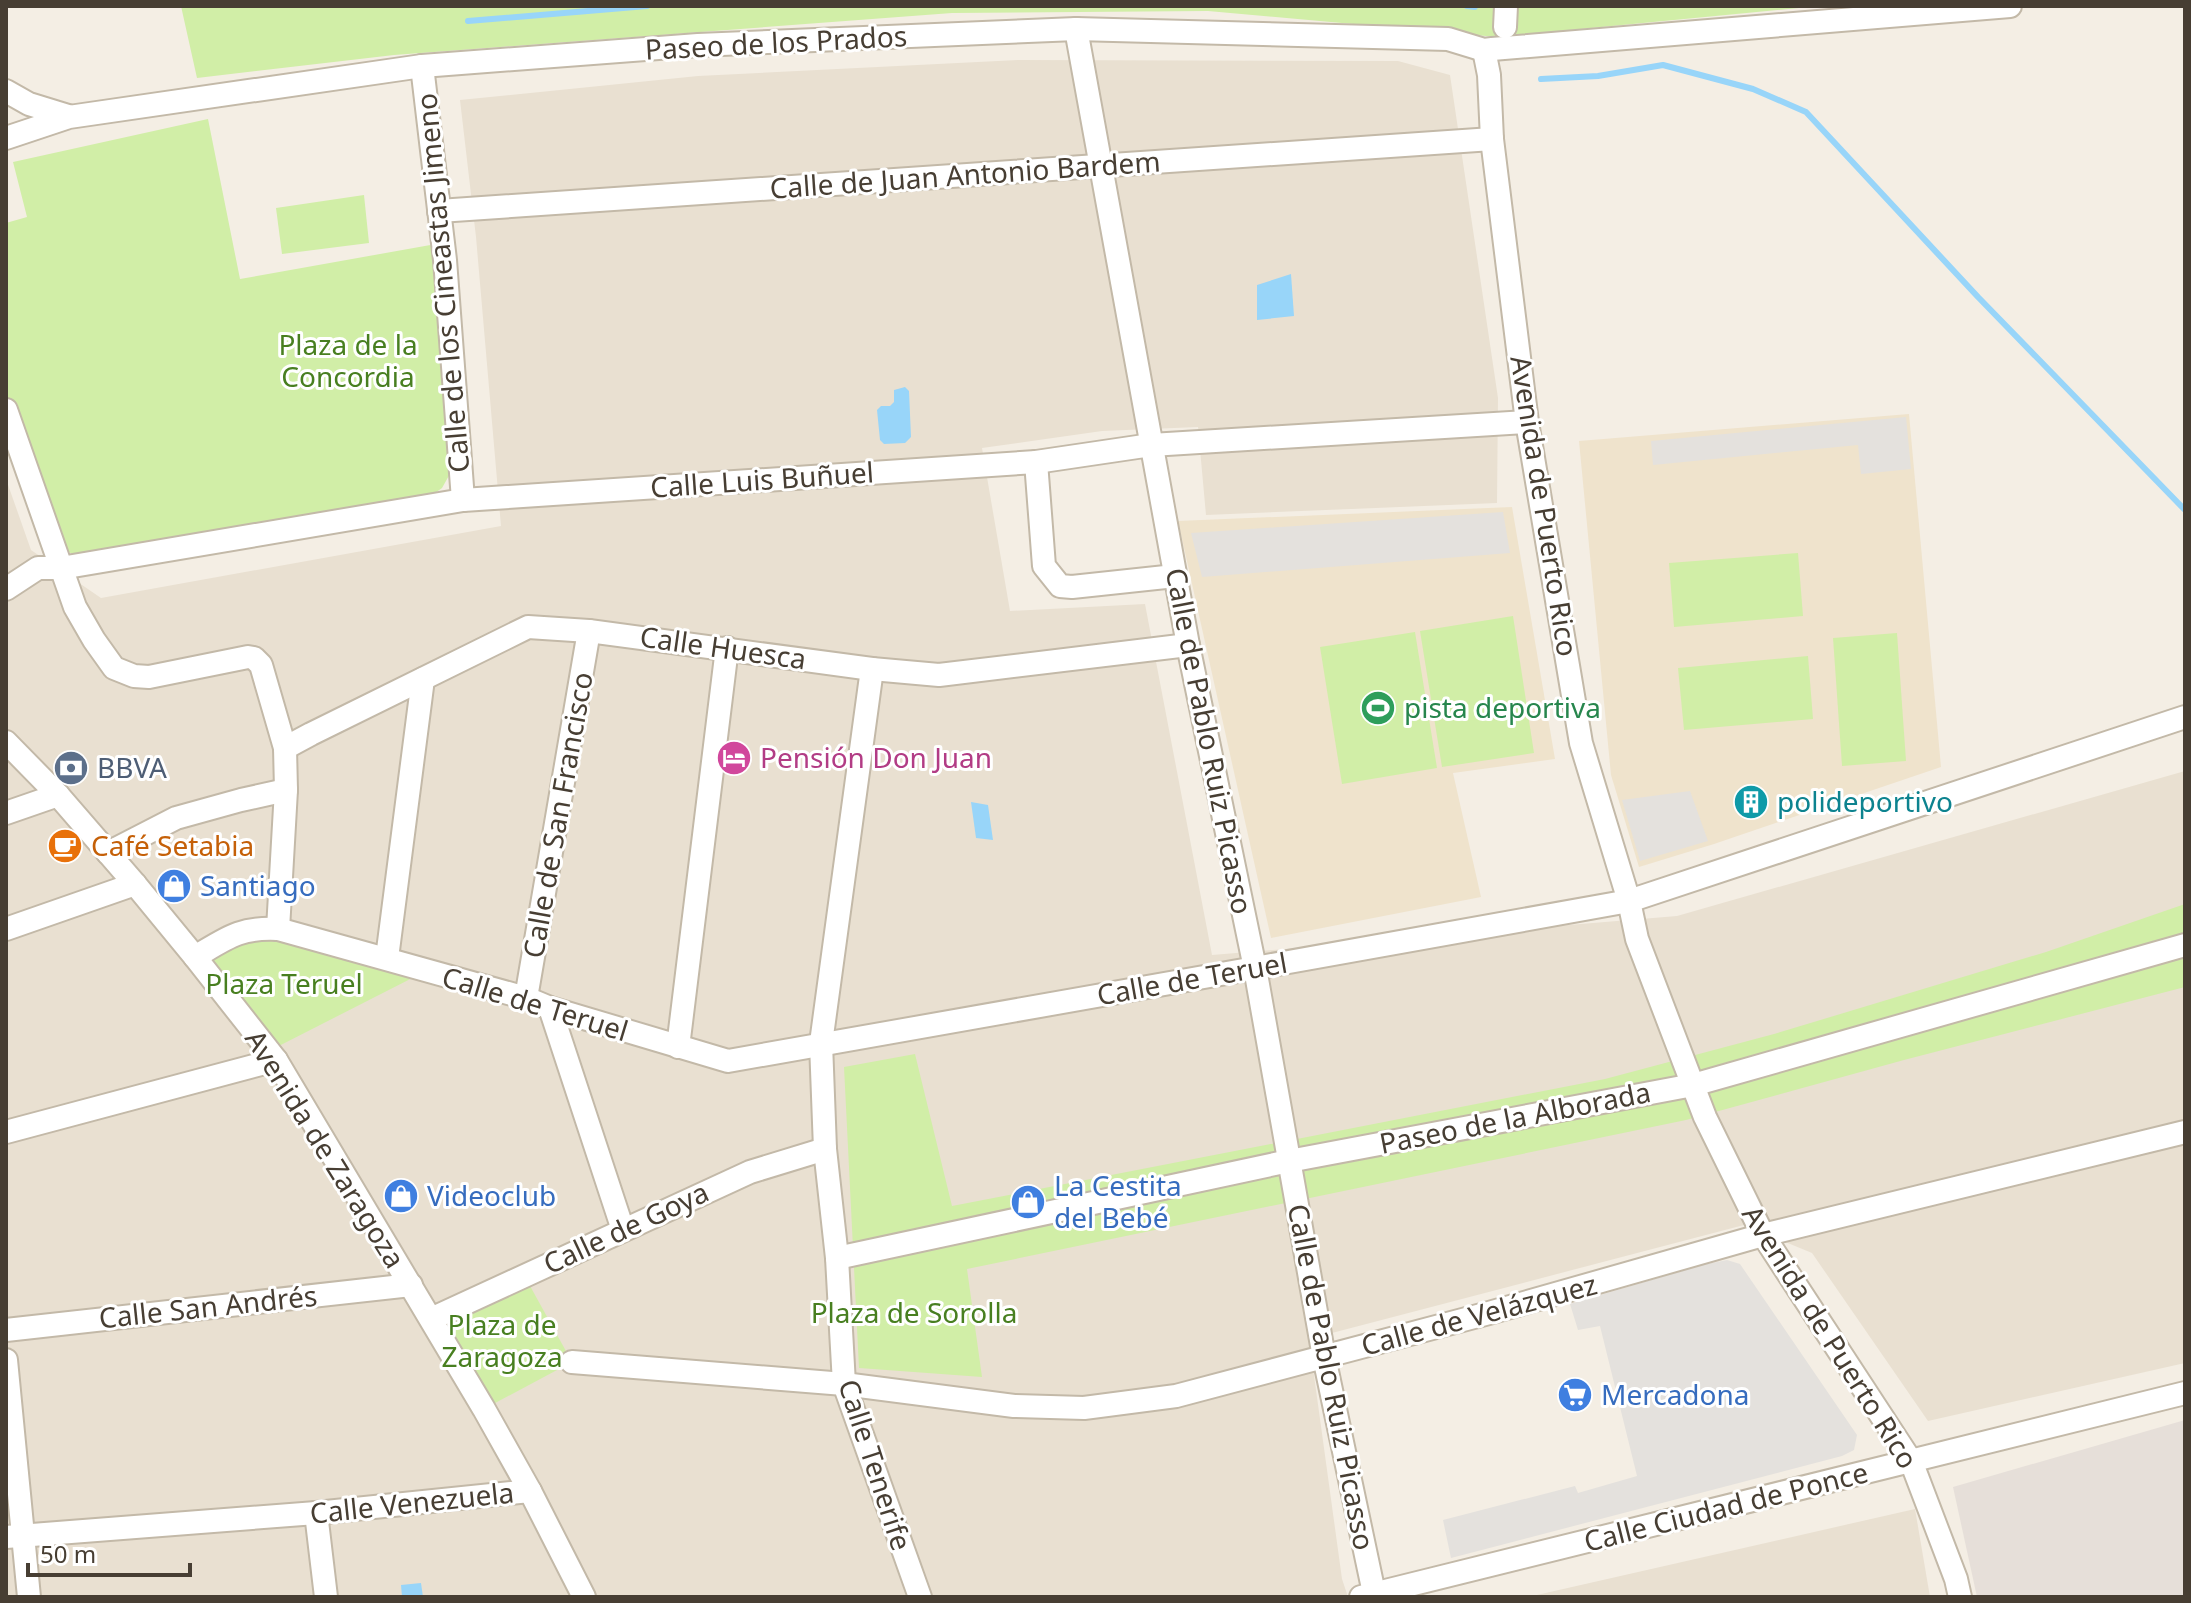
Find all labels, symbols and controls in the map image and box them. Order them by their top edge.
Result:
street label: Paseo de los Prados [644,16,908,68]
street label: Calle de los Cineastas Jimeno [406,92,478,474]
street label: Calle de Juan Antonio Bardem [768,141,1162,207]
park label: Plaza de la Concordia [278,325,418,395]
street label: Avenida de Puerto Rico [1502,353,1588,659]
street label: Calle Luis Buñuel [649,452,875,506]
street label: Calle de Pablo Ruiz Picasso [1158,564,1262,917]
street label: Calle Huesca [638,617,809,677]
street label: Calle de San Francisco [513,669,601,961]
place label: pista deportiva [1404,688,1601,726]
sports icon: pista deportiva [1359,689,1397,727]
place label: Pensión Don Juan [760,738,992,776]
hotel icon: Pensión Don Juan [715,739,753,777]
place label: BBVA [97,748,167,786]
bank icon: BBVA [52,749,90,787]
place label: polideportivo [1777,782,1953,820]
building icon: polideportivo [1732,783,1770,821]
place label: Café Setabia [91,826,254,864]
cafe icon: Café Setabia [46,827,84,865]
place label: Santiago [200,866,316,904]
shop icon: Santiago [155,867,193,905]
street label: Calle de Teruel [1094,943,1290,1013]
street label: Calle de Teruel [438,957,633,1049]
park label: Plaza Teruel [205,964,363,1002]
street label: Avenida de Zaragoza [237,1022,415,1275]
street label: Paseo de la Alborada [1376,1072,1654,1162]
place label: La Cestita del Bebé [1054,1166,1182,1236]
street label: Calle de Goya [537,1172,714,1282]
place label: Videoclub [427,1176,556,1214]
shop icon: Videoclub [382,1177,420,1215]
shop icon: La Cestita del Bebé [1009,1183,1047,1221]
street label: Avenida de Puerto Rico [1734,1198,1927,1475]
street label: Calle de Pablo Ruiz Picasso [1280,1200,1384,1553]
street label: Calle de Velázquez [1357,1264,1601,1364]
street label: Calle San Andrés [97,1276,319,1336]
park label: Plaza de Sorolla [811,1293,1017,1331]
park label: Plaza de Zaragoza [441,1305,563,1375]
street label: Calle Tenerife [830,1374,921,1555]
place label: Mercadona [1601,1375,1750,1413]
supermarket icon: Mercadona [1556,1376,1594,1414]
street label: Calle Ciudad de Ponce [1580,1452,1872,1560]
street label: Calle Venezuela [308,1472,516,1532]
scale bar [28,1527,190,1577]
text: 50 m [40,1537,96,1570]

